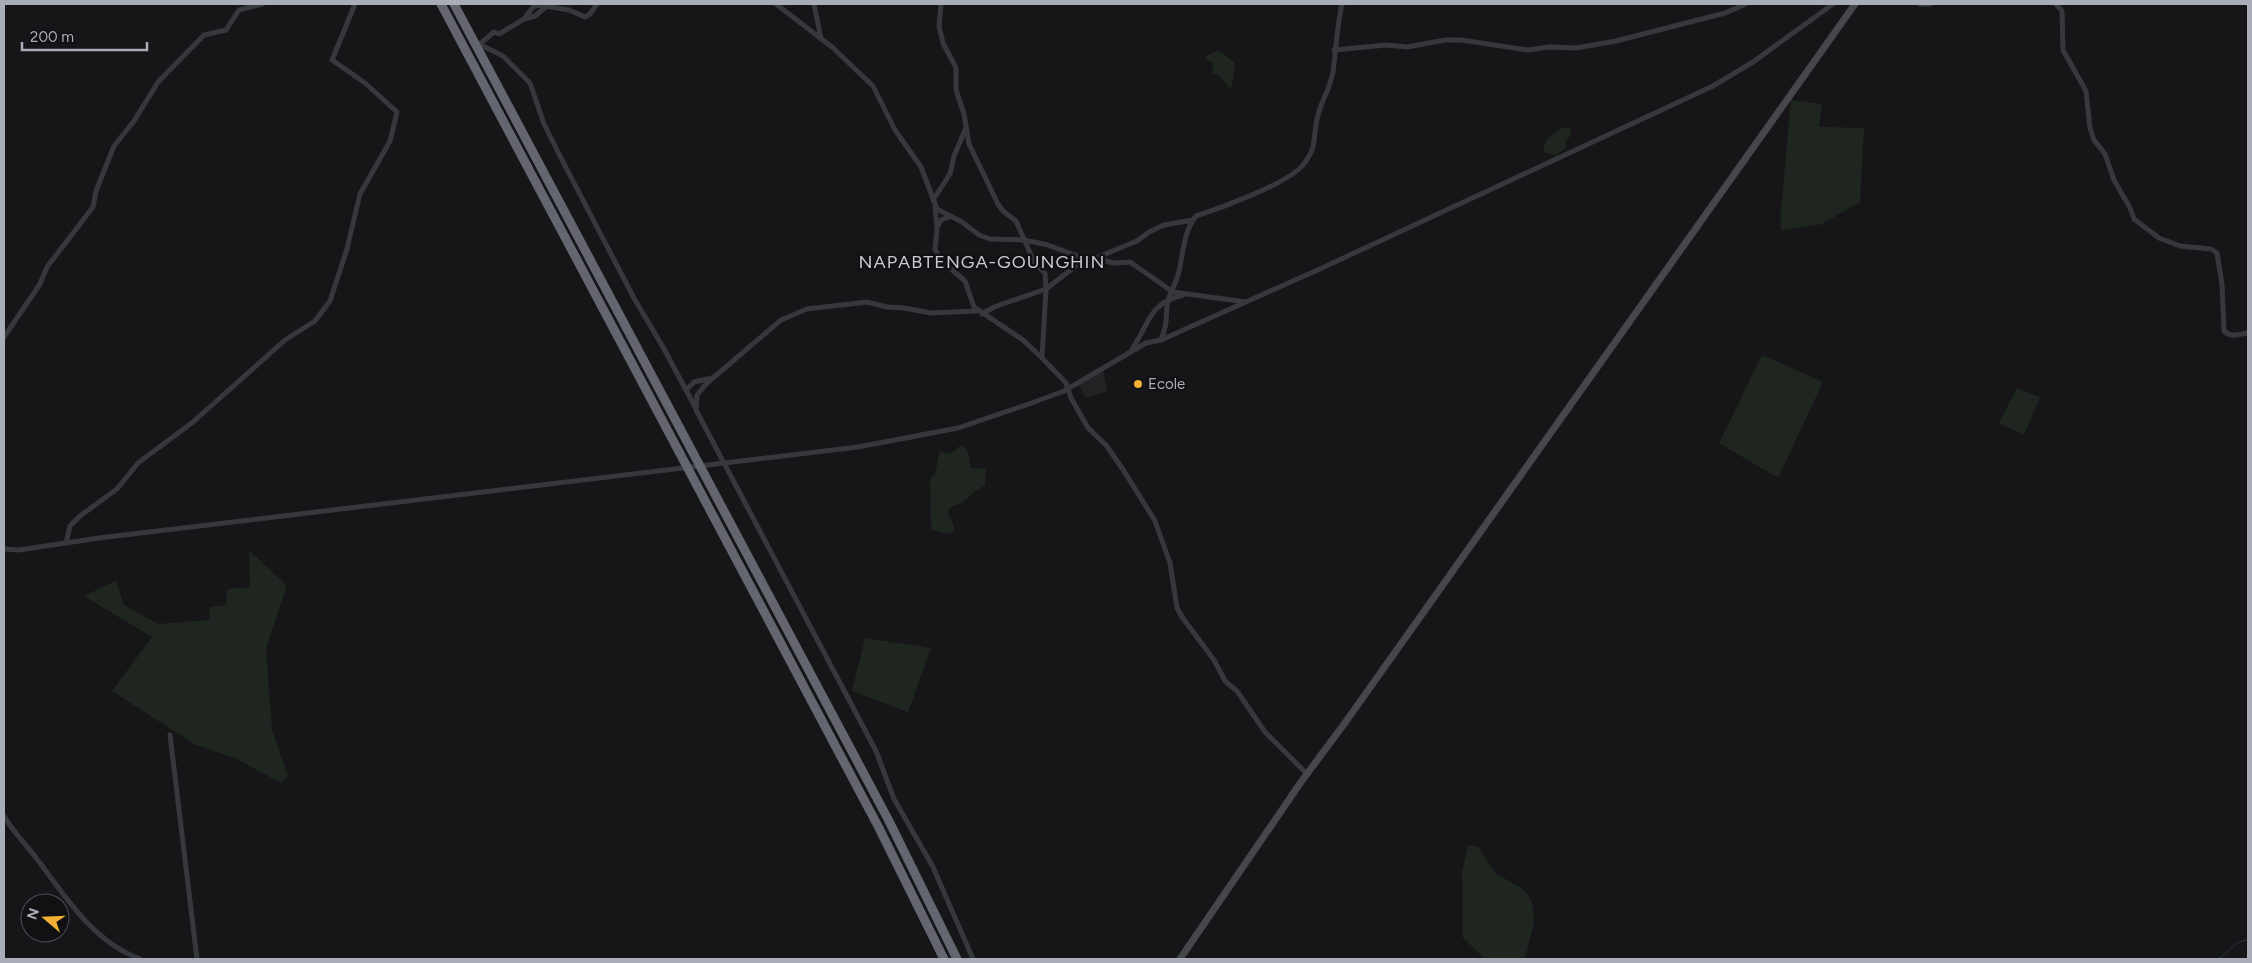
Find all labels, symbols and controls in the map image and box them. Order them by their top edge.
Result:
scale bar [22,20,148,52]
text: 200 m [30,28,74,46]
district label: NAPABTENGA-GOUNGHIN [859,251,1105,273]
place label: Ecole [1148,375,1185,393]
marker: Ecole [1132,378,1144,390]
north arrow [20,893,70,943]
text: N [23,906,43,922]

